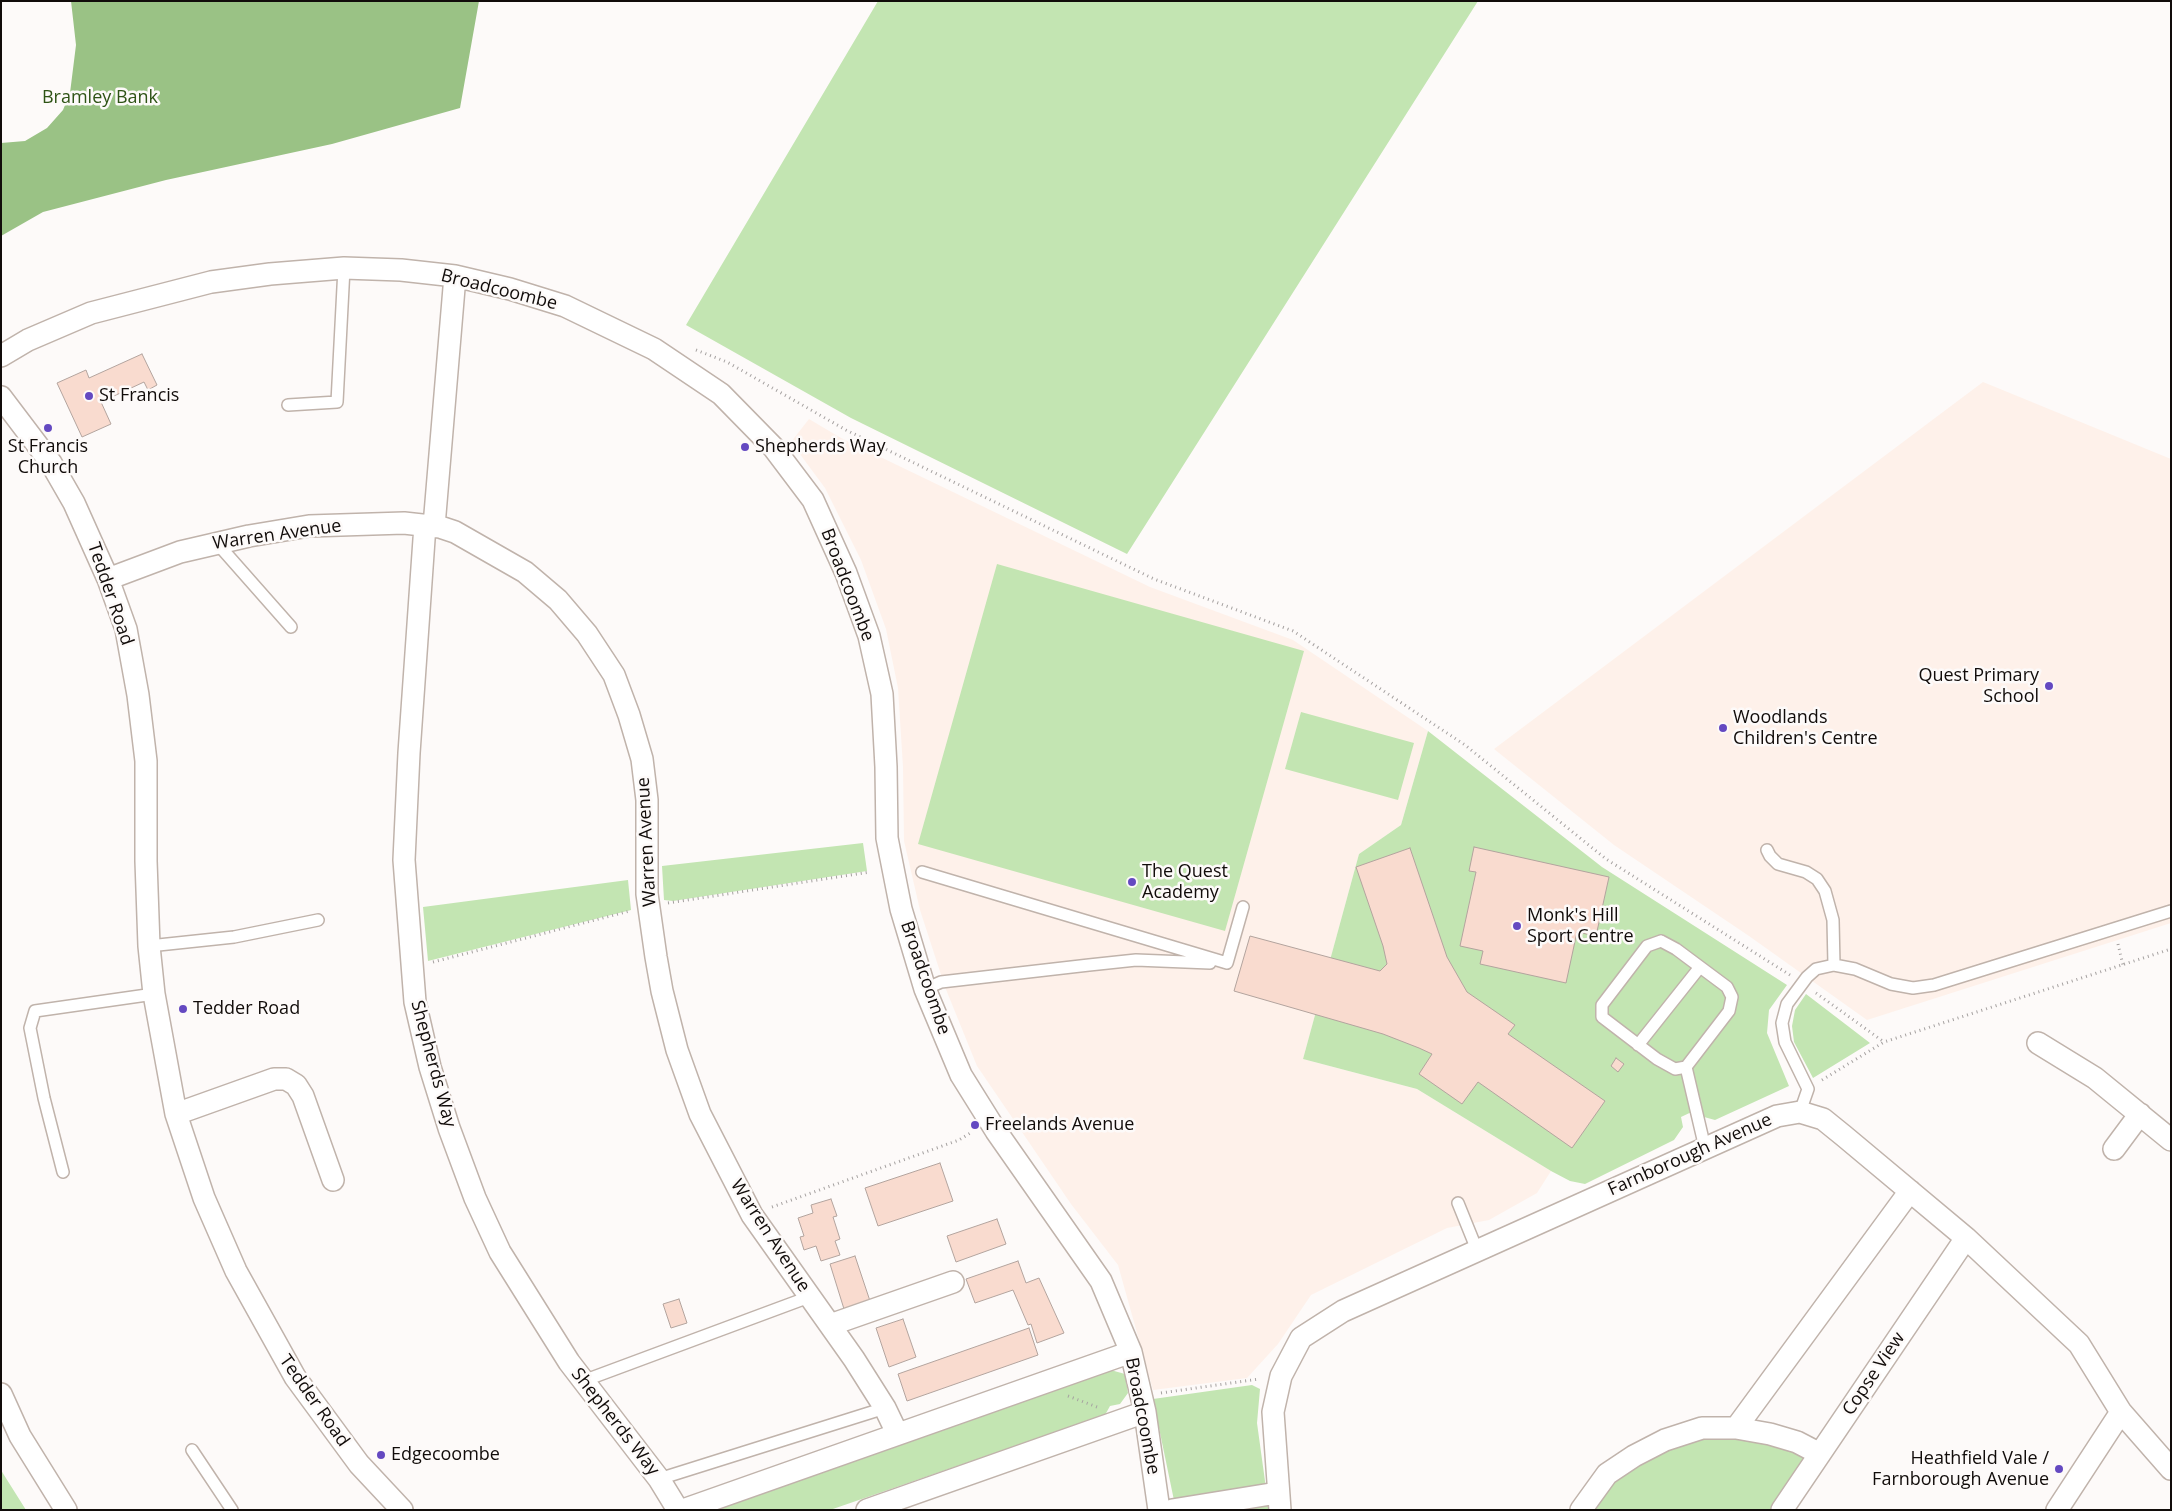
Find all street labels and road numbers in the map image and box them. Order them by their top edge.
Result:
street label: Broadcoombe [439,265,559,315]
street label: Warren Avenue [211,515,343,555]
street label: Broadcoombe [816,526,878,644]
street label: Tedder Road [82,540,138,648]
street label: Warren Avenue [633,777,661,907]
street label: Broadcoombe [895,918,955,1038]
street label: Shepherds Way [406,998,460,1130]
street label: Farnborough Avenue [1605,1109,1775,1201]
street label: Warren Avenue [726,1176,814,1296]
street label: Copse View [1838,1328,1910,1420]
street label: Tedder Road [274,1351,354,1451]
street label: Broadcoombe [1120,1356,1164,1476]
street label: Shepherds Way [566,1364,664,1480]

